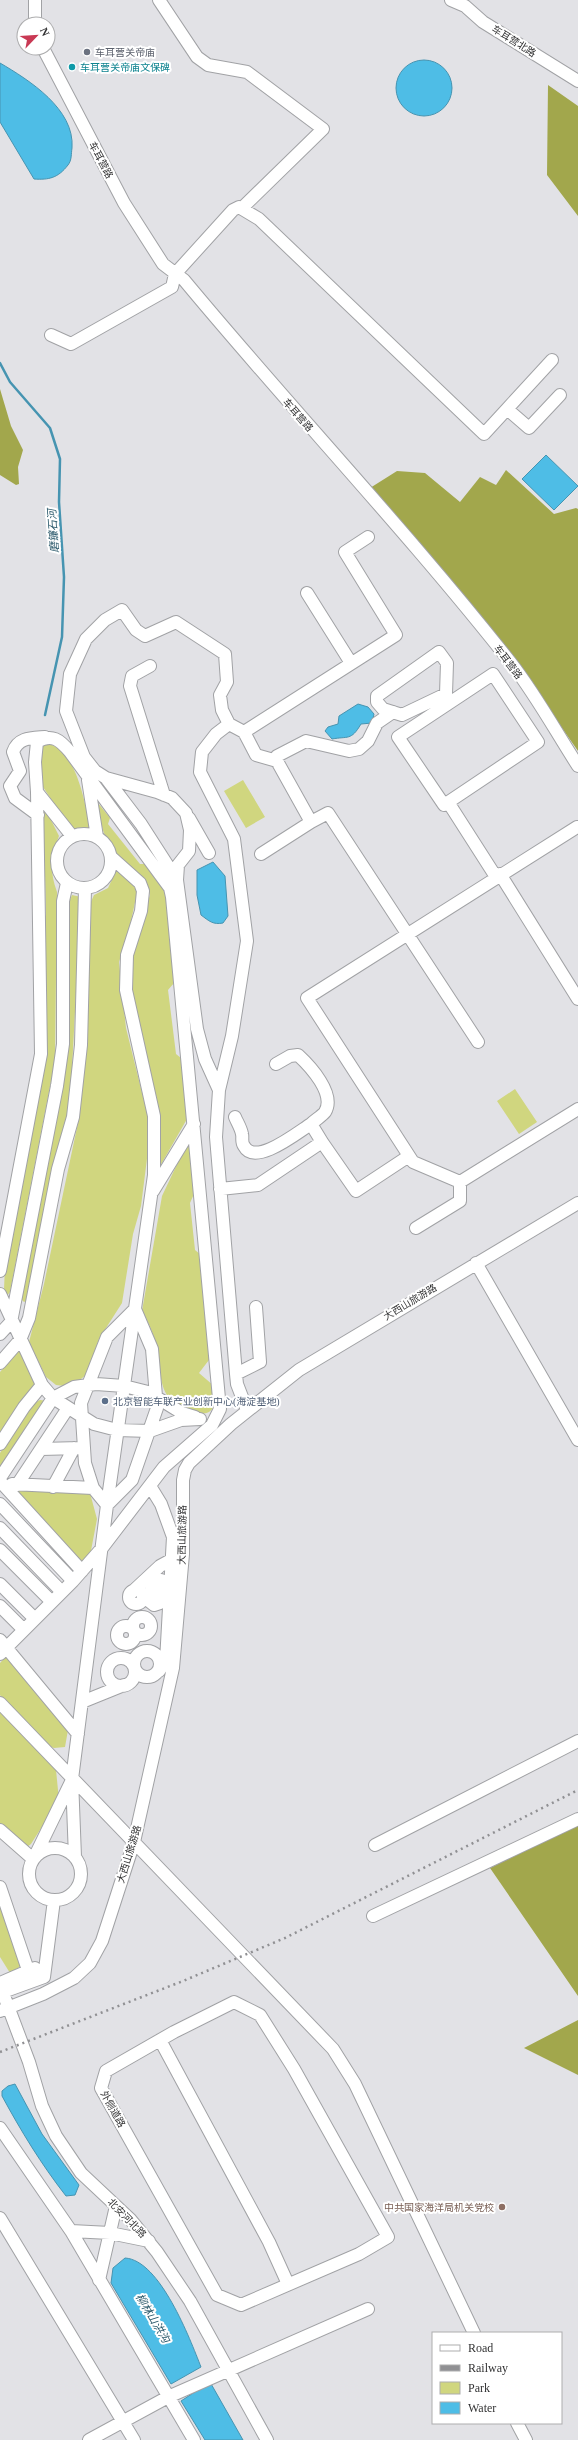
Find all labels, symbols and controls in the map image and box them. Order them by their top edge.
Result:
north arrow [16,16,56,56]
street label: 车耳营北路 [490,23,538,59]
text: N [38,26,52,38]
marker: 车耳营关帝庙 [82,47,92,57]
place label: 车耳营关帝庙 [95,47,155,58]
marker: 车耳营关帝庙文保碑 [67,62,77,72]
place label: 车耳营关帝庙文保碑 [80,62,170,73]
street label: 车耳营路 [87,140,115,180]
street label: 车耳营路 [281,396,315,434]
water label: 磨镰石河 [45,507,61,553]
street label: 车耳营路 [492,643,524,681]
street label: 大西山旅游路 [381,1282,439,1322]
marker: 北京智能车联产业创新中心(海淀基地) [100,1396,110,1406]
place label: 北京智能车联产业创新中心(海淀基地) [113,1396,280,1408]
street label: 大西山旅游路 [176,1505,188,1565]
street label: 大西山旅游路 [115,1824,143,1884]
street label: 外侧道路 [98,2089,128,2129]
street label: 北安河北路 [106,2196,148,2240]
place label: 中共国家海洋局机关党校 [384,2202,494,2213]
marker: 中共国家海洋局机关党校 [497,2202,507,2212]
water label: 柳林山洪沟 [134,2291,173,2346]
legend [432,2332,562,2424]
text: Road [468,2341,493,2355]
text: Railway [468,2361,508,2375]
text: Park [468,2381,490,2395]
text: Water [468,2401,496,2415]

